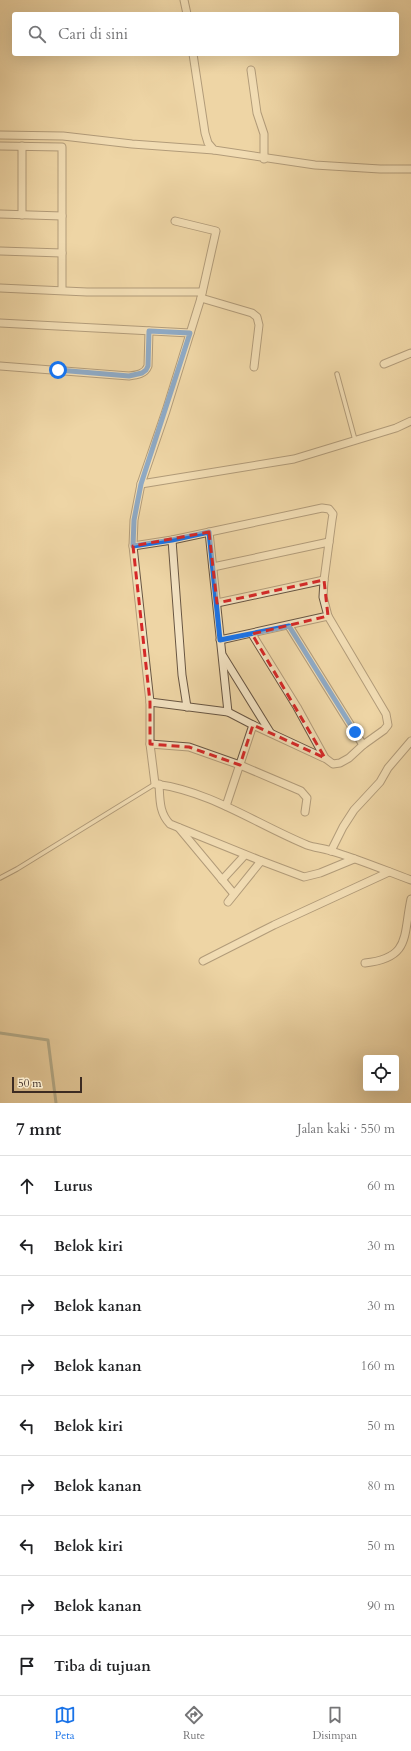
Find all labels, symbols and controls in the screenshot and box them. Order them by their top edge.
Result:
search box [12,12,399,56]
icon: search [26,23,48,45]
text: Cari di sini [58,24,128,44]
route start [49,361,67,379]
route end [346,723,364,741]
map controls [363,1055,399,1091]
button: locate [363,1055,399,1091]
scale bar [12,1075,82,1094]
text: 50 m [18,1076,42,1091]
text: 7 mnt [16,1118,61,1141]
text: Jalan kaki · 550 m [297,1120,395,1138]
icon: ahead [16,1175,38,1197]
text: Lurus [54,1176,93,1196]
text: 60 m [367,1177,395,1195]
icon: left [16,1235,38,1257]
text: Belok kiri [54,1236,123,1256]
text: 30 m [367,1237,395,1255]
icon: right [16,1295,38,1317]
text: Belok kanan [54,1296,142,1316]
text: 30 m [367,1297,395,1315]
icon: right [16,1355,38,1377]
text: Belok kanan [54,1356,142,1376]
text: 160 m [361,1357,395,1375]
icon: left [16,1415,38,1437]
text: Belok kiri [54,1416,123,1436]
text: 50 m [367,1417,395,1435]
icon: right [16,1475,38,1497]
text: Belok kanan [54,1476,142,1496]
text: 80 m [367,1477,395,1495]
icon: left [16,1535,38,1557]
text: Belok kiri [54,1536,123,1556]
text: 50 m [367,1537,395,1555]
icon: right [16,1595,38,1617]
text: Belok kanan [54,1596,142,1616]
text: 90 m [367,1597,395,1615]
icon: arrive [16,1655,38,1677]
text: Tiba di tujuan [54,1656,151,1676]
tab: Peta [54,1704,76,1743]
tab: Rute [183,1704,205,1743]
tab: Disimpan [312,1704,357,1743]

